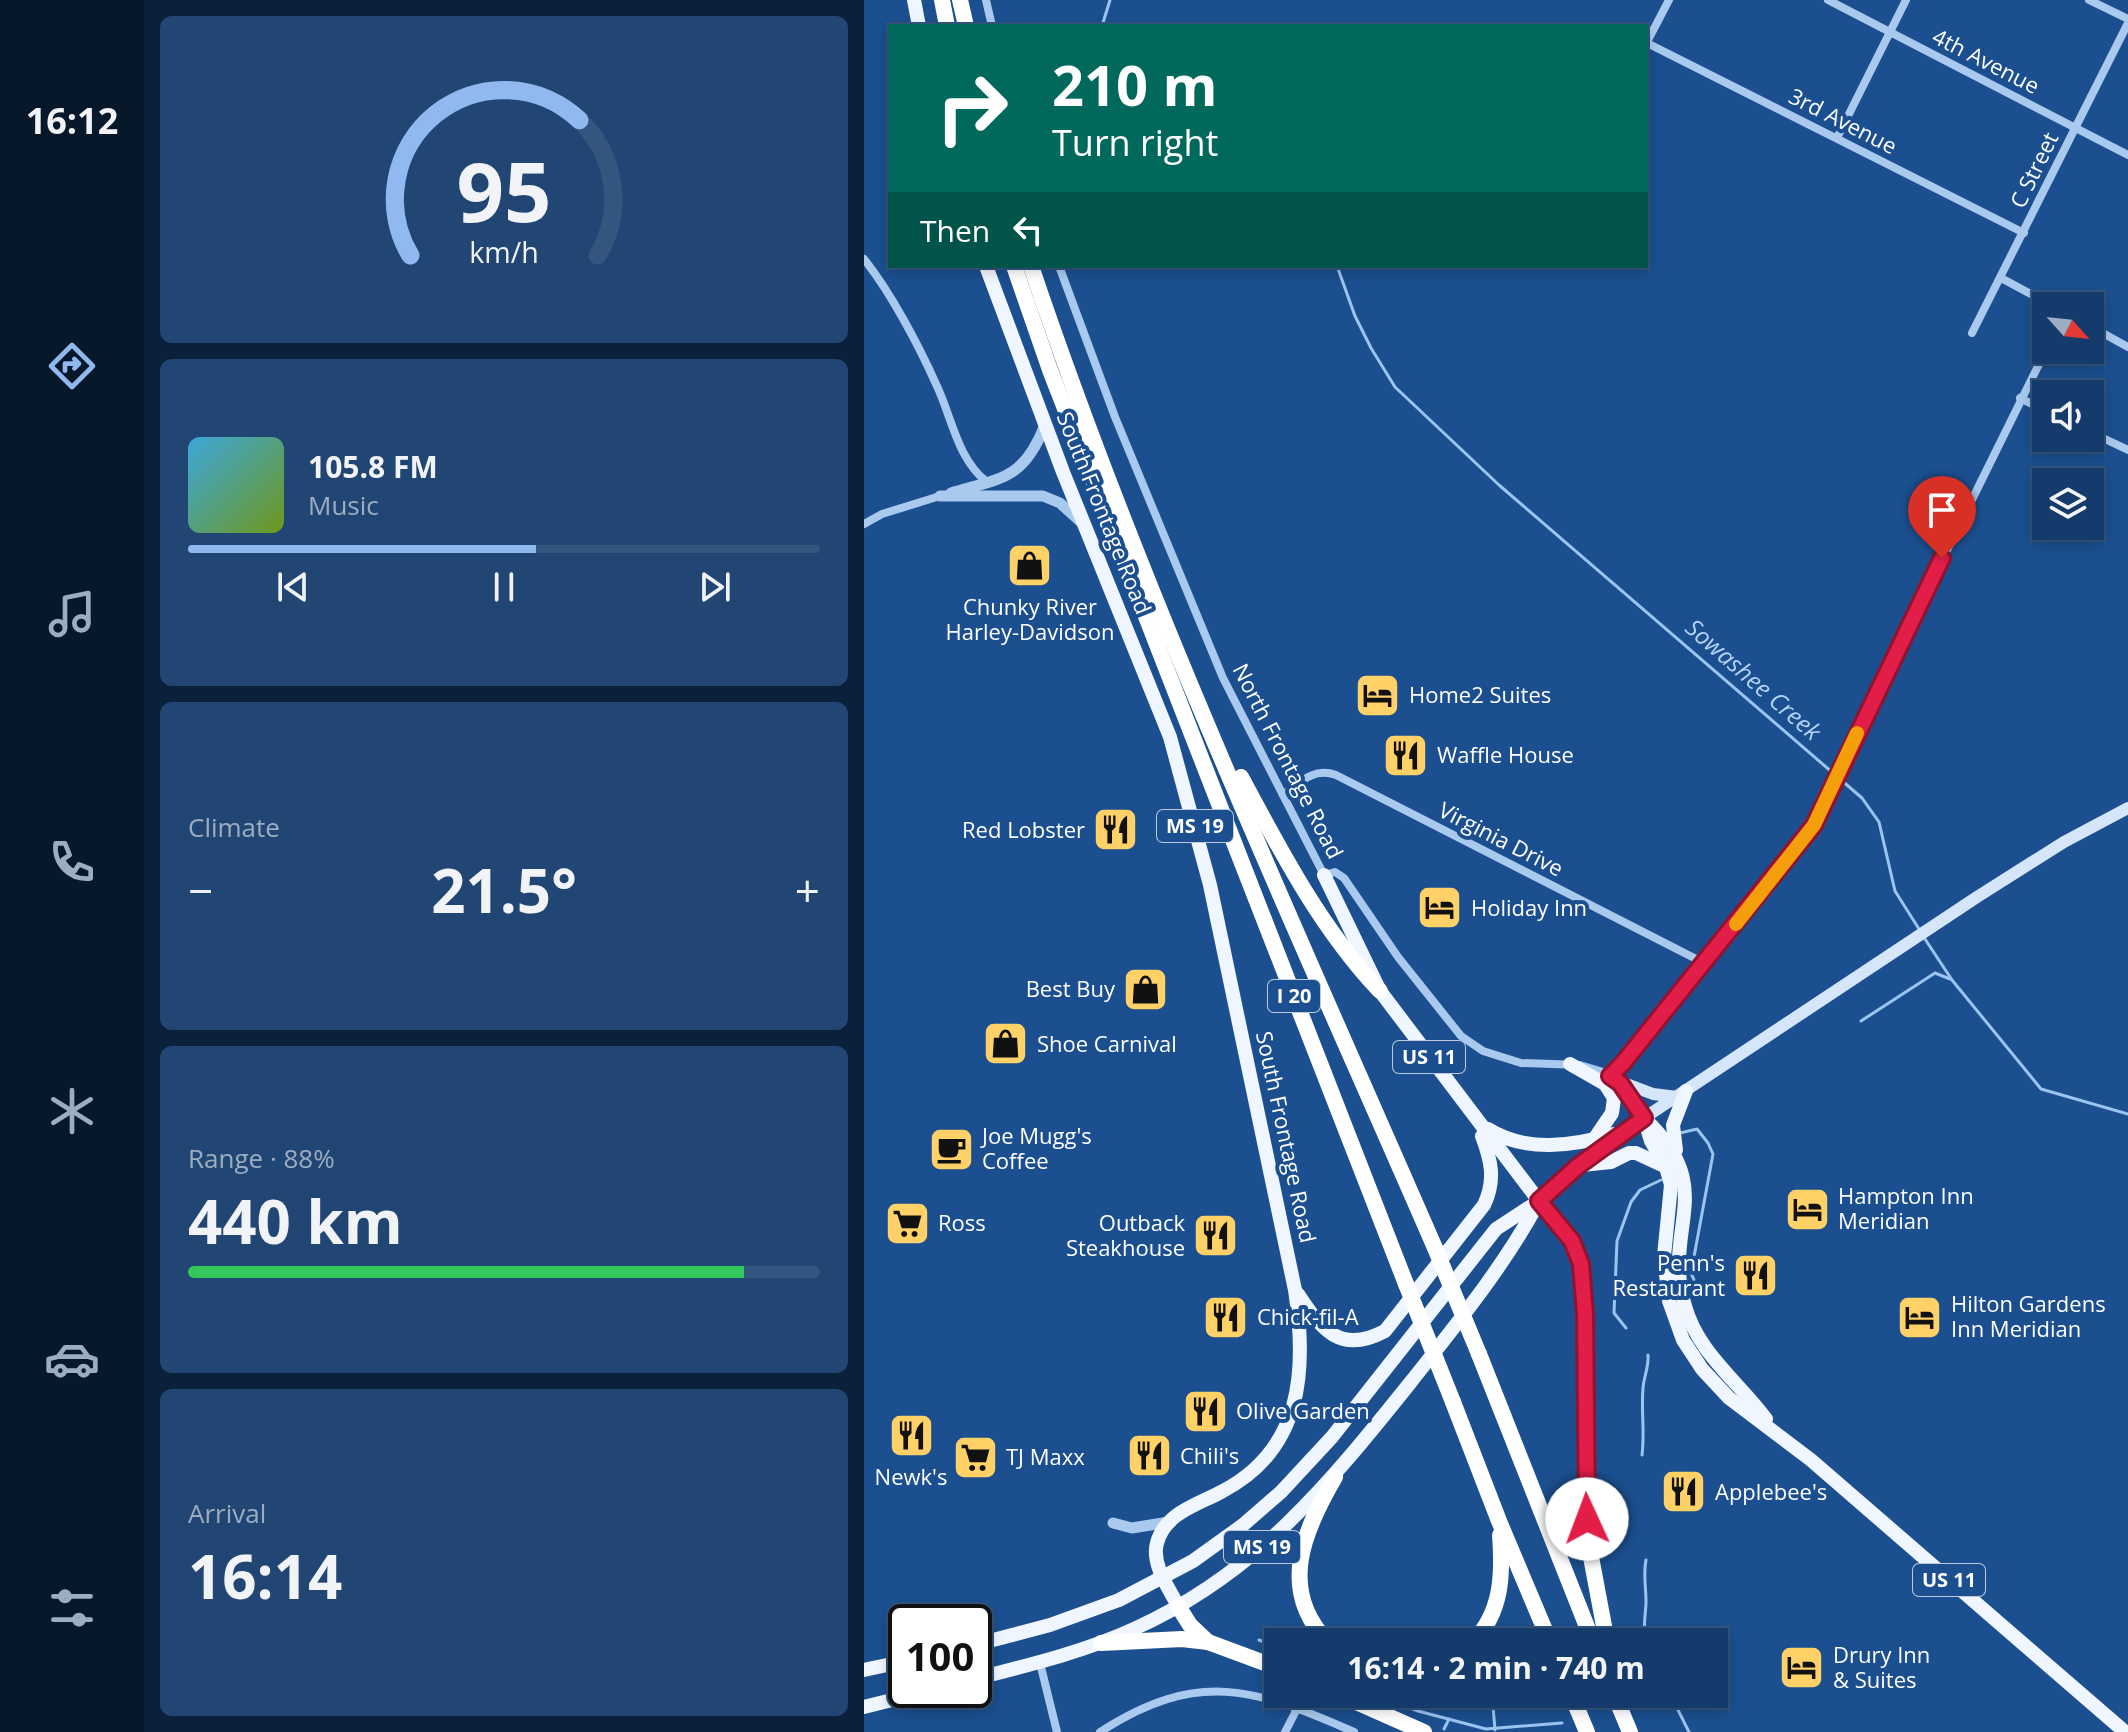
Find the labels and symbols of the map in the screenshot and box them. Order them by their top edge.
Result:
street label: 4th Avenue [1928,20,2045,100]
street label: 3rd Avenue [1784,80,1903,160]
street label: C Street [2002,126,2064,213]
north arrow [2032,292,2104,364]
street label: South Frontage Road [1051,407,1159,618]
pin [1908,476,1976,558]
shop icon: Chunky River Harley-Davidson [1006,542,1054,590]
place label: Chunky River Harley-Davidson [946,591,1114,646]
water label: Sowashee Creek [1679,611,1830,748]
street label: North Frontage Road [1227,658,1351,863]
hotel icon: Home2 Suites [1354,671,1402,719]
place label: Home2 Suites [1409,679,1551,709]
restaurant icon: Waffle House [1382,731,1430,779]
place label: Waffle House [1437,739,1574,769]
street label: Virginia Drive [1434,794,1569,882]
restaurant icon: Red Lobster [1092,806,1140,854]
road number: MS 19 [1157,810,1233,842]
place label: Red Lobster [962,814,1085,844]
hotel icon: Holiday Inn [1416,884,1464,932]
place label: Holiday Inn [1471,892,1587,922]
shop icon: Best Buy [1122,965,1170,1013]
place label: Best Buy [1026,973,1116,1003]
road number: I 20 [1268,980,1320,1012]
shop icon: Shoe Carnival [982,1020,1030,1068]
place label: Shoe Carnival [1037,1028,1177,1058]
street label: South Frontage Road [1250,1028,1324,1245]
road number: US 11 [1393,1041,1465,1073]
place label: Joe Mugg's Coffee [980,1120,1092,1175]
cafe icon: Joe Mugg's Coffee [927,1125,975,1173]
place label: Hampton Inn Meridian [1838,1180,1974,1235]
hotel icon: Hampton Inn Meridian [1783,1185,1831,1233]
supermarket icon: Ross [883,1199,931,1247]
place label: Ross [938,1207,986,1237]
place label: Outback Steakhouse [1066,1207,1185,1262]
restaurant icon: Outback Steakhouse [1192,1212,1240,1260]
place label: Penn's Restaurant [1612,1247,1725,1302]
restaurant icon: Penn's Restaurant [1732,1252,1780,1300]
place label: Hilton Gardens Inn Meridian [1951,1288,2106,1343]
restaurant icon: Chick-fil-A [1202,1293,1250,1341]
hotel icon: Hilton Gardens Inn Meridian [1896,1293,1944,1341]
place label: Chick-fil-A [1257,1301,1359,1331]
restaurant icon: Olive Garden [1181,1387,1229,1435]
place label: Olive Garden [1236,1395,1370,1425]
restaurant icon: Newk's [887,1412,935,1460]
restaurant icon: Chili's [1125,1432,1173,1480]
supermarket icon: TJ Maxx [951,1433,999,1481]
place label: Chili's [1180,1440,1239,1470]
place label: TJ Maxx [1006,1441,1085,1471]
place label: Newk's [875,1461,947,1491]
restaurant icon: Applebee's [1660,1468,1708,1516]
place label: Applebee's [1715,1476,1827,1506]
position arrow [1545,1477,1629,1561]
road number: MS 19 [1224,1531,1300,1563]
road number: US 11 [1913,1564,1985,1596]
speed limit sign: 100 [888,1604,992,1708]
place label: Drury Inn & Suites [1833,1639,1930,1694]
hotel icon: Drury Inn & Suites [1778,1644,1826,1692]

